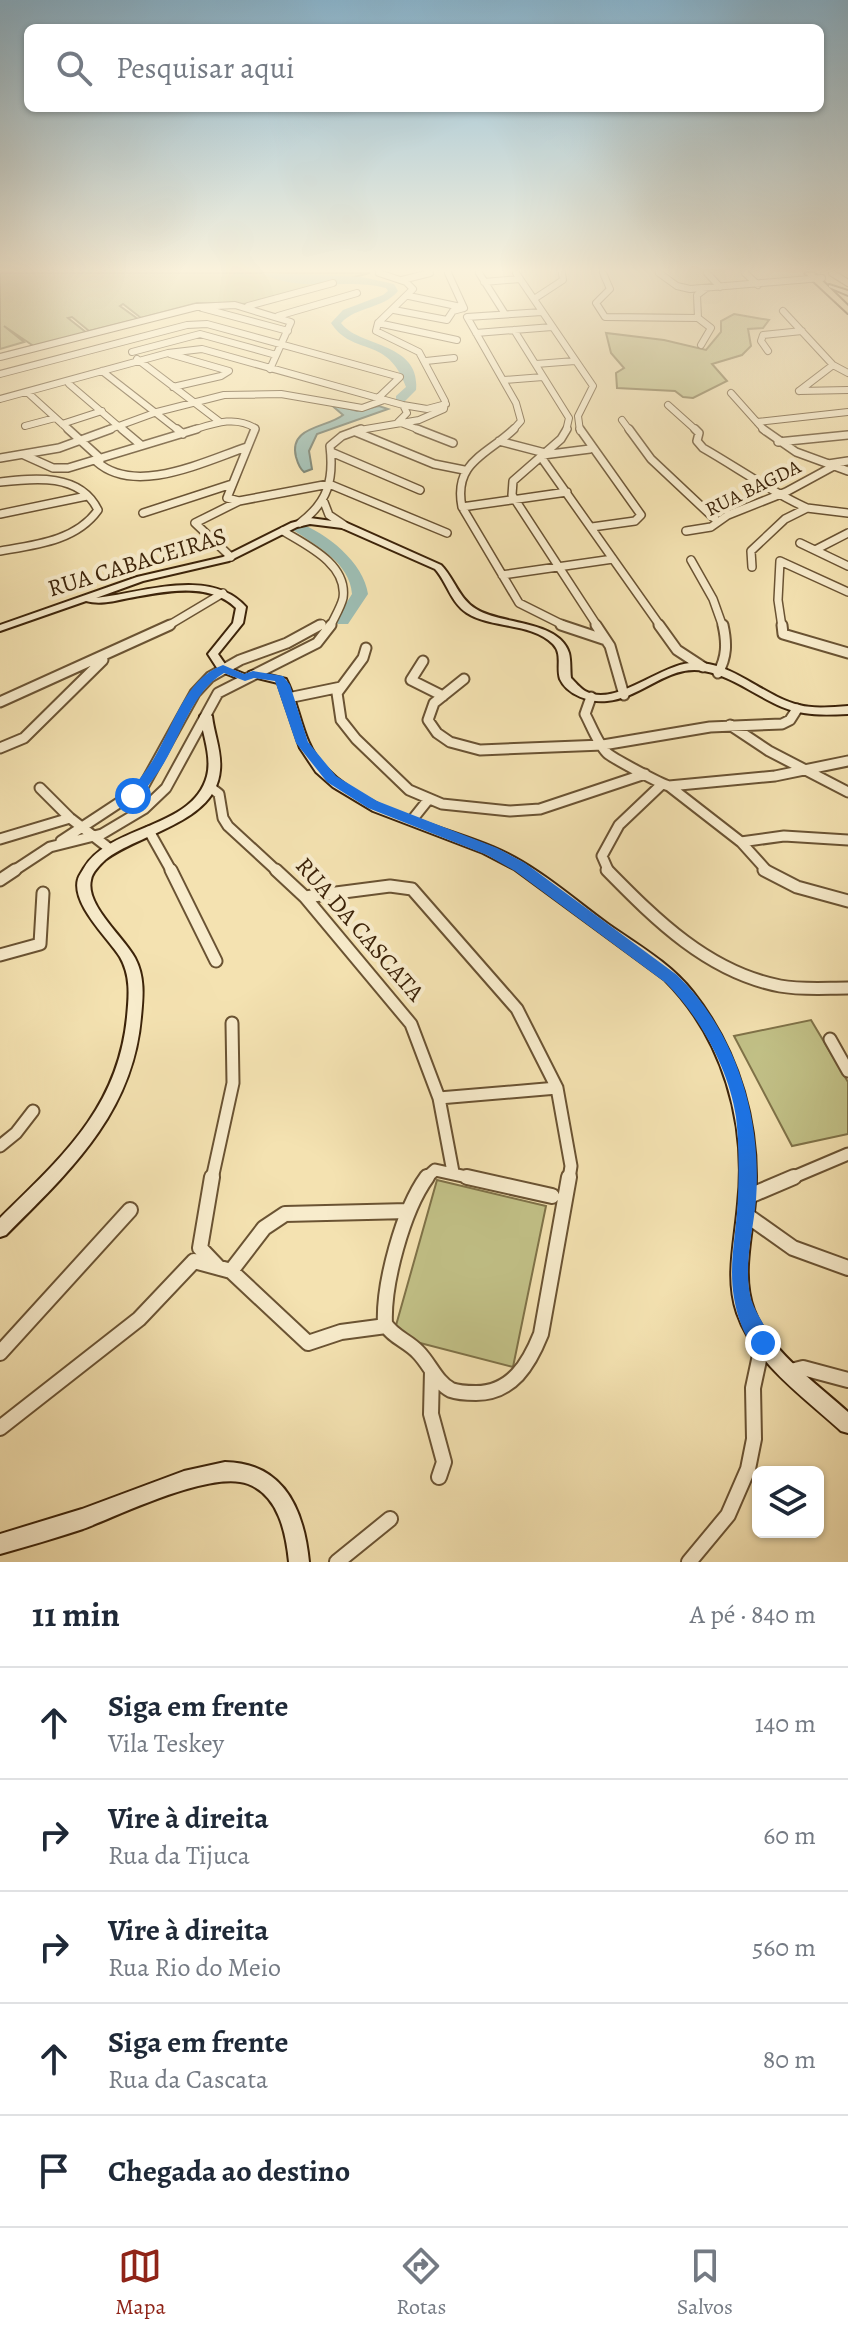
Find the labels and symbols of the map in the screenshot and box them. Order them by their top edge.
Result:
street label: RUA BAGDA [701,453,806,523]
street label: RUA CABACEIRAS [44,520,230,604]
route start [115,778,151,814]
street label: RUA DA CASCATA [288,850,432,1009]
route end [745,1325,781,1361]

